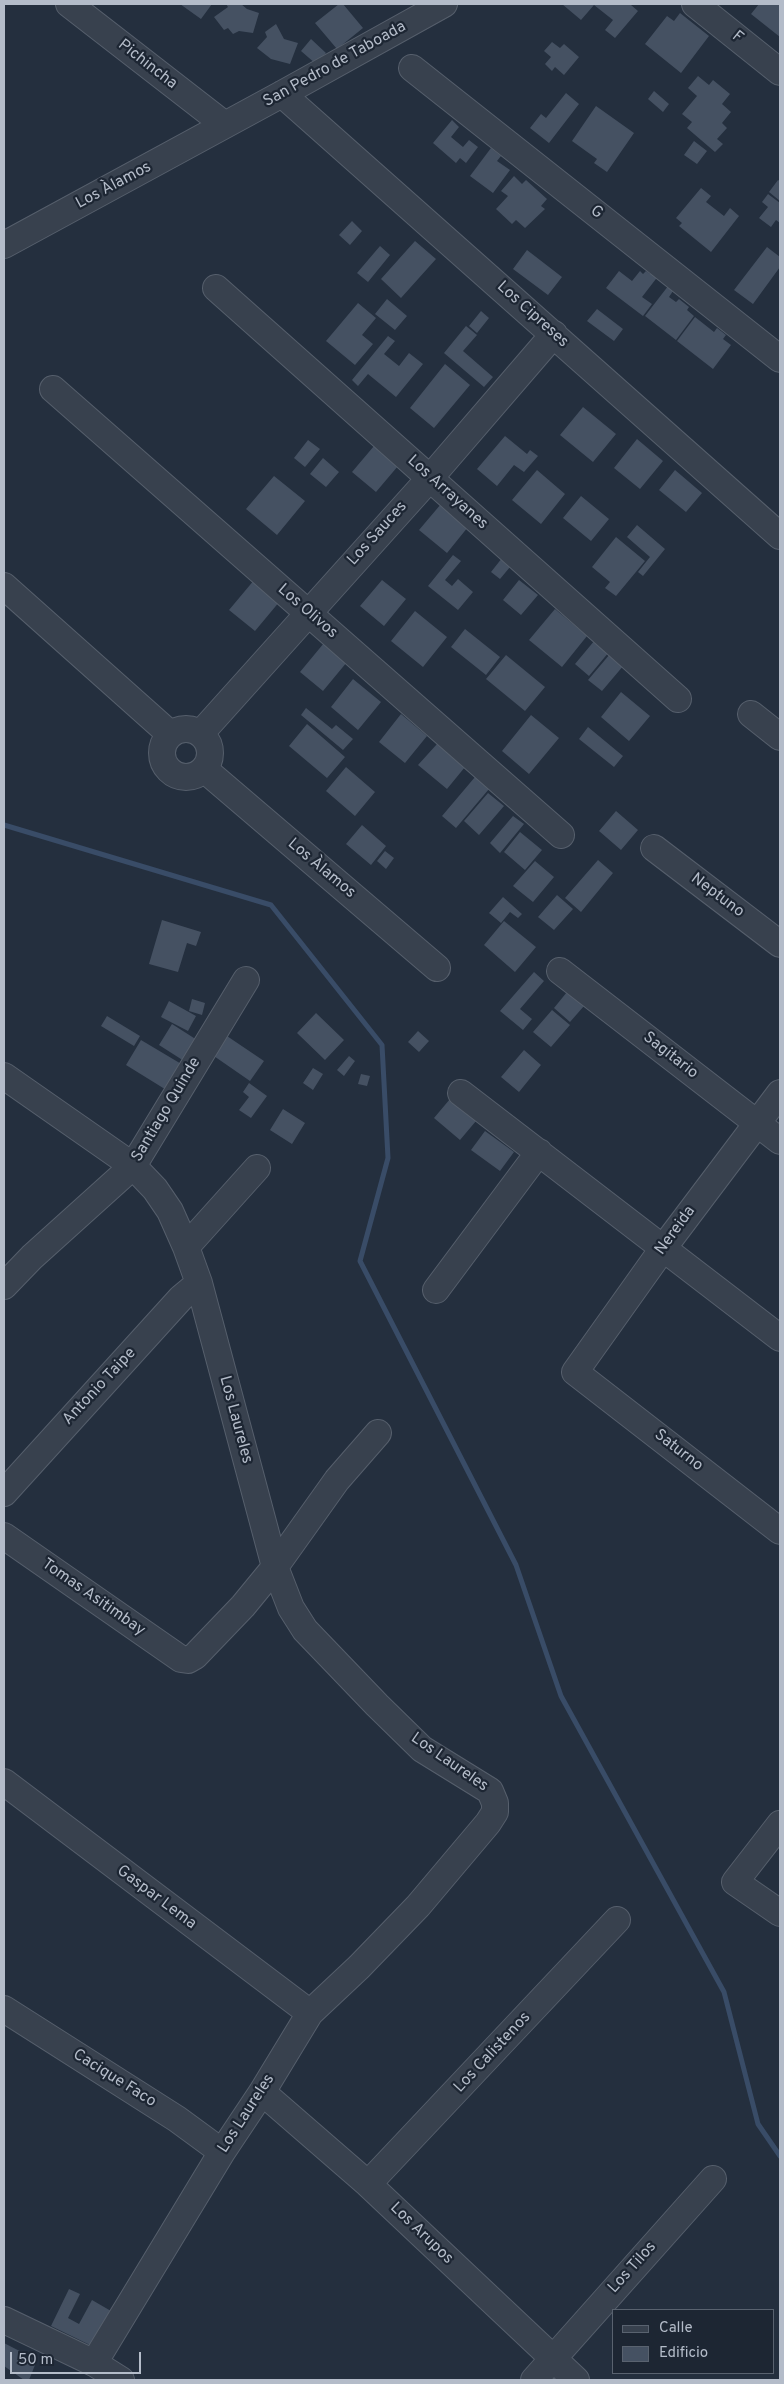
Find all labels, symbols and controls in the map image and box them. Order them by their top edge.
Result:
street label: San Pedro de Taboada [260,18,410,112]
street label: F [727,28,747,48]
street label: Pichincha [114,36,180,94]
street label: Los Àlamos [73,158,155,214]
street label: G [586,202,606,224]
street label: Los Cipreses [492,278,572,352]
street label: Los Arrayanes [403,452,491,534]
street label: Los Sauces [344,498,412,570]
street label: Los Olivos [273,581,341,643]
street label: Los Àlamos [283,835,359,903]
street label: Neptuno [686,870,748,922]
street label: Sagitario [638,1028,702,1084]
street label: Santiago Quinde [128,1054,206,1166]
street label: Nereida [652,1203,700,1259]
street label: Antonio Taipe [59,1344,141,1430]
street label: Los Laureles [214,1374,256,1466]
street label: Saturno [650,1426,706,1476]
street label: Tomas Asitimbay [38,1555,148,1641]
street label: Los Laureles [407,1729,491,1797]
street label: Gaspar Lema [112,1862,200,1934]
street label: Los Calistenos [451,2009,535,2097]
street label: Cacique Faco [69,2046,159,2112]
street label: Los Laureles [214,2071,280,2157]
street label: Los Arupos [385,2199,457,2269]
street label: Los Tilos [605,2238,661,2298]
legend [612,2309,774,2374]
text: Calle [659,2319,693,2338]
scale bar [12,2342,144,2374]
text: Edificio [659,2344,708,2363]
text: 50 m [18,2351,53,2370]

